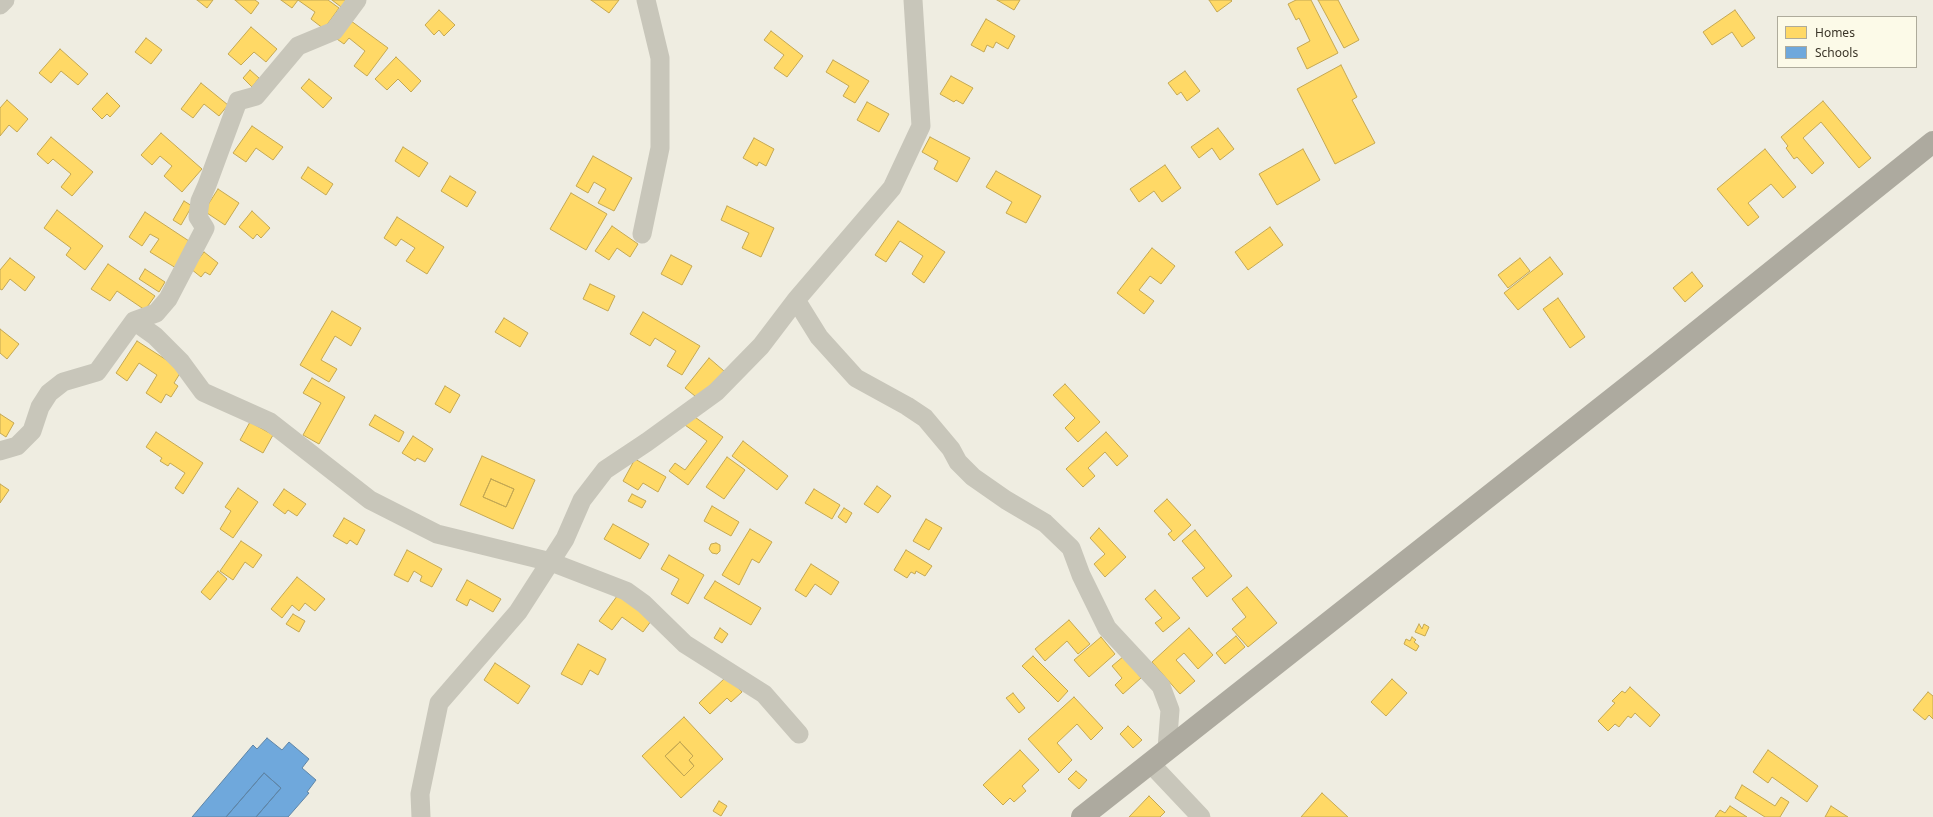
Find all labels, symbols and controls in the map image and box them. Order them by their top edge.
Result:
legend [1777,16,1917,68]
text: Homes [1815,24,1855,41]
text: Schools [1815,44,1858,61]

